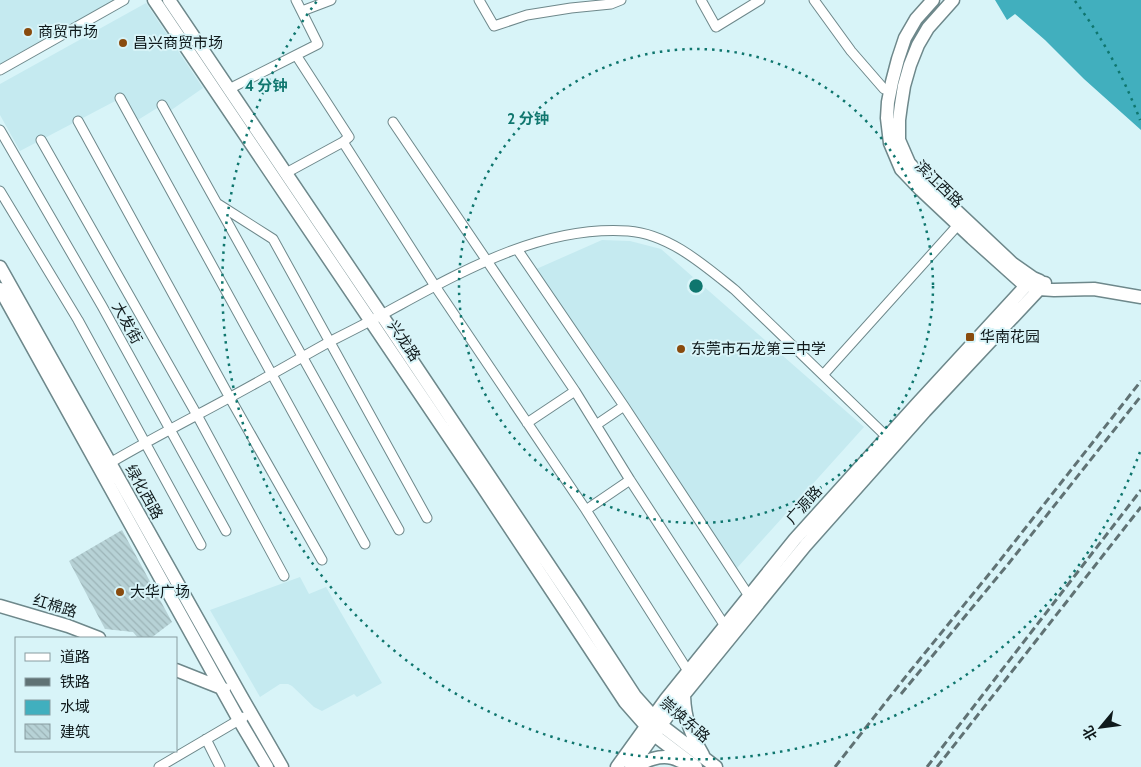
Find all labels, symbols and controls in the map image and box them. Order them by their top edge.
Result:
place label: 商贸市场 [38,23,98,41]
marker: 商贸市场 [22,26,34,38]
place label: 昌兴商贸市场 [133,34,223,52]
marker: 昌兴商贸市场 [117,37,129,49]
text: 4 分钟 [245,77,287,95]
text: 2 分钟 [507,110,549,128]
street label: 滨江西路 [911,157,967,211]
centre of rings [687,277,705,295]
street label: 大发街 [108,299,146,347]
street label: 兴龙路 [384,317,424,365]
place label: 华南花园 [980,328,1040,346]
marker: 华南花园 [964,331,976,343]
place label: 东莞市石龙第三中学 [691,340,826,358]
marker: 东莞市石龙第三中学 [675,343,687,355]
street label: 绿化西路 [122,461,166,523]
street label: 广源路 [782,482,826,528]
place label: 大华广场 [130,583,190,601]
marker: 大华广场 [114,586,126,598]
street label: 红棉路 [31,591,79,621]
legend [15,637,178,752]
text: 道路 [60,648,90,666]
text: 铁路 [60,673,90,691]
street label: 崇焕东路 [656,694,714,746]
text: 水域 [60,698,90,716]
north arrow [1076,702,1126,752]
text: 建筑 [60,723,90,741]
text: 北 [1078,723,1101,744]

